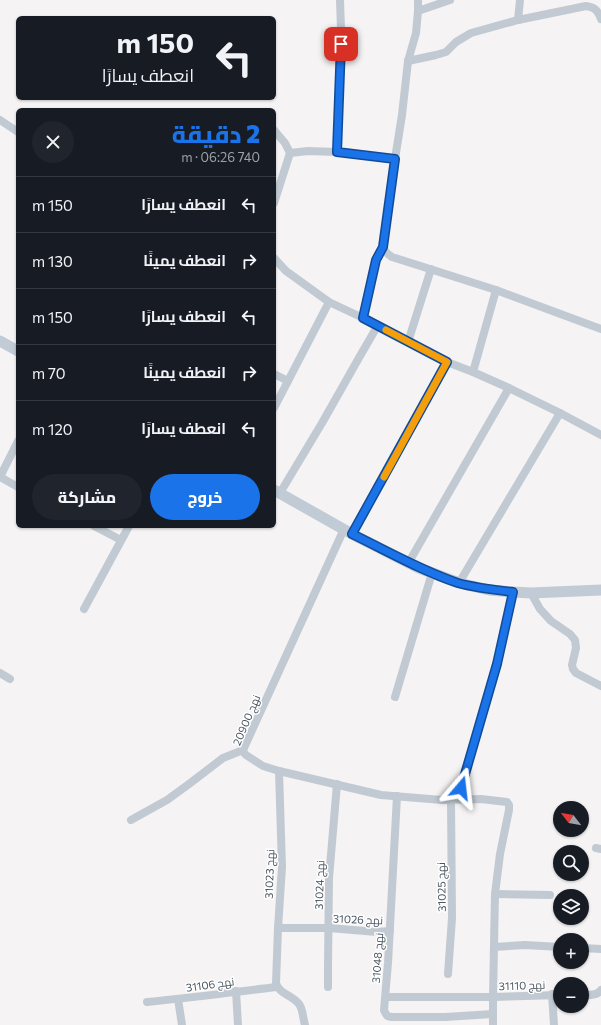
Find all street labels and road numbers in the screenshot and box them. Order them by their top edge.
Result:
street label: نهج 20900 [230,693,264,748]
street label: نهج 31023 [262,849,278,899]
street label: نهج 31024 [312,860,328,910]
street label: نهج 31025 [434,862,450,912]
street label: نهج 31026 [333,912,383,928]
street label: نهج 31048 [369,932,387,984]
street label: نهج 31106 [185,974,235,996]
street label: نهج 31110 [498,978,546,994]

